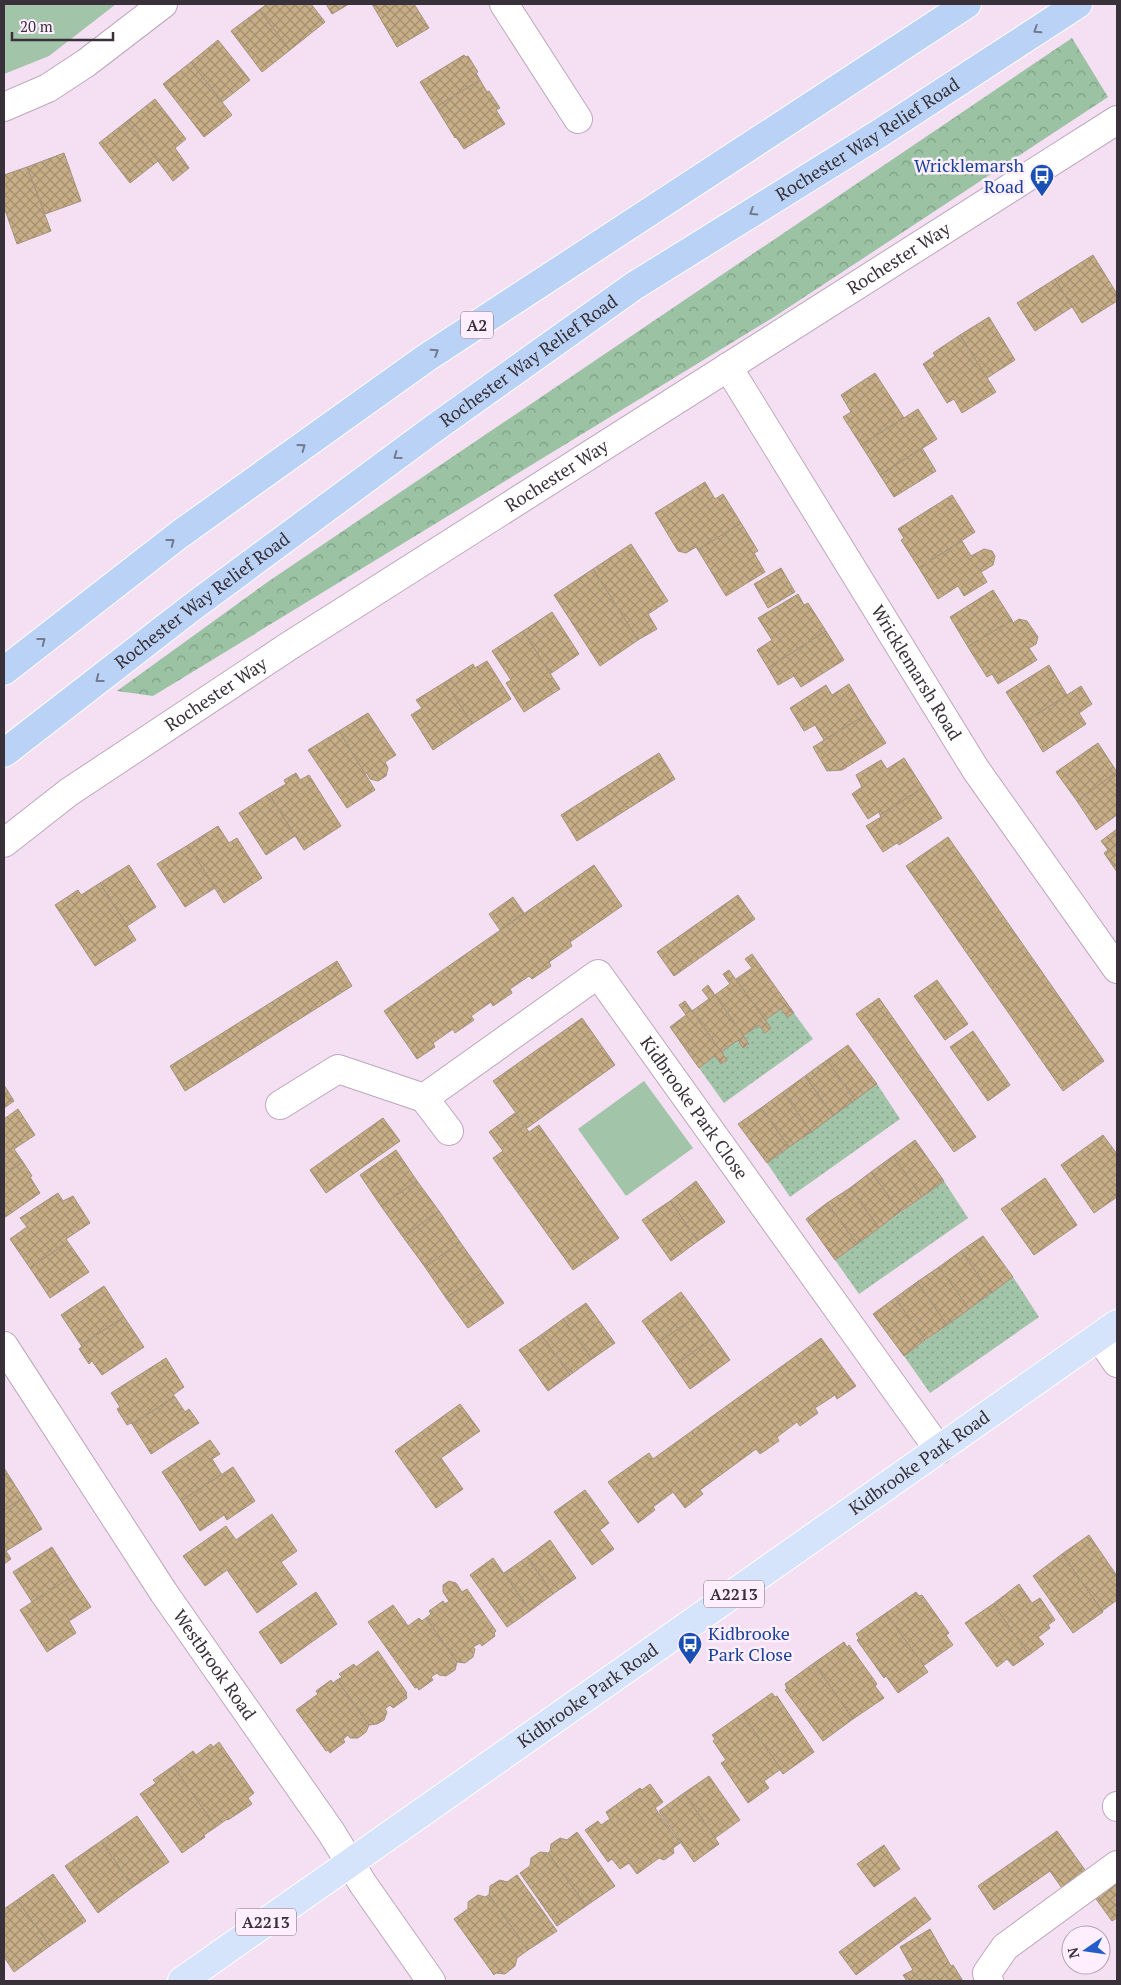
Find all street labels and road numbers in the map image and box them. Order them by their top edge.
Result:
street label: Rochester Way Relief Road [771,72,963,206]
street label: Rochester Way [842,216,955,300]
street label: Rochester Way Relief Road [434,289,622,432]
road number: A2 [461,312,493,338]
street label: Rochester Way [500,433,613,517]
street label: Rochester Way Relief Road [109,526,294,674]
street label: Wricklemarsh Road [866,600,968,744]
street label: Rochester Way [160,651,272,736]
street label: Kidbrooke Park Close [635,1031,754,1184]
street label: Kidbrooke Park Road [843,1404,994,1520]
road number: A2213 [704,1580,764,1608]
street label: Westbrook Road [168,1604,262,1724]
street label: Kidbrooke Park Road [512,1637,662,1753]
road number: A2213 [236,1908,296,1935]

